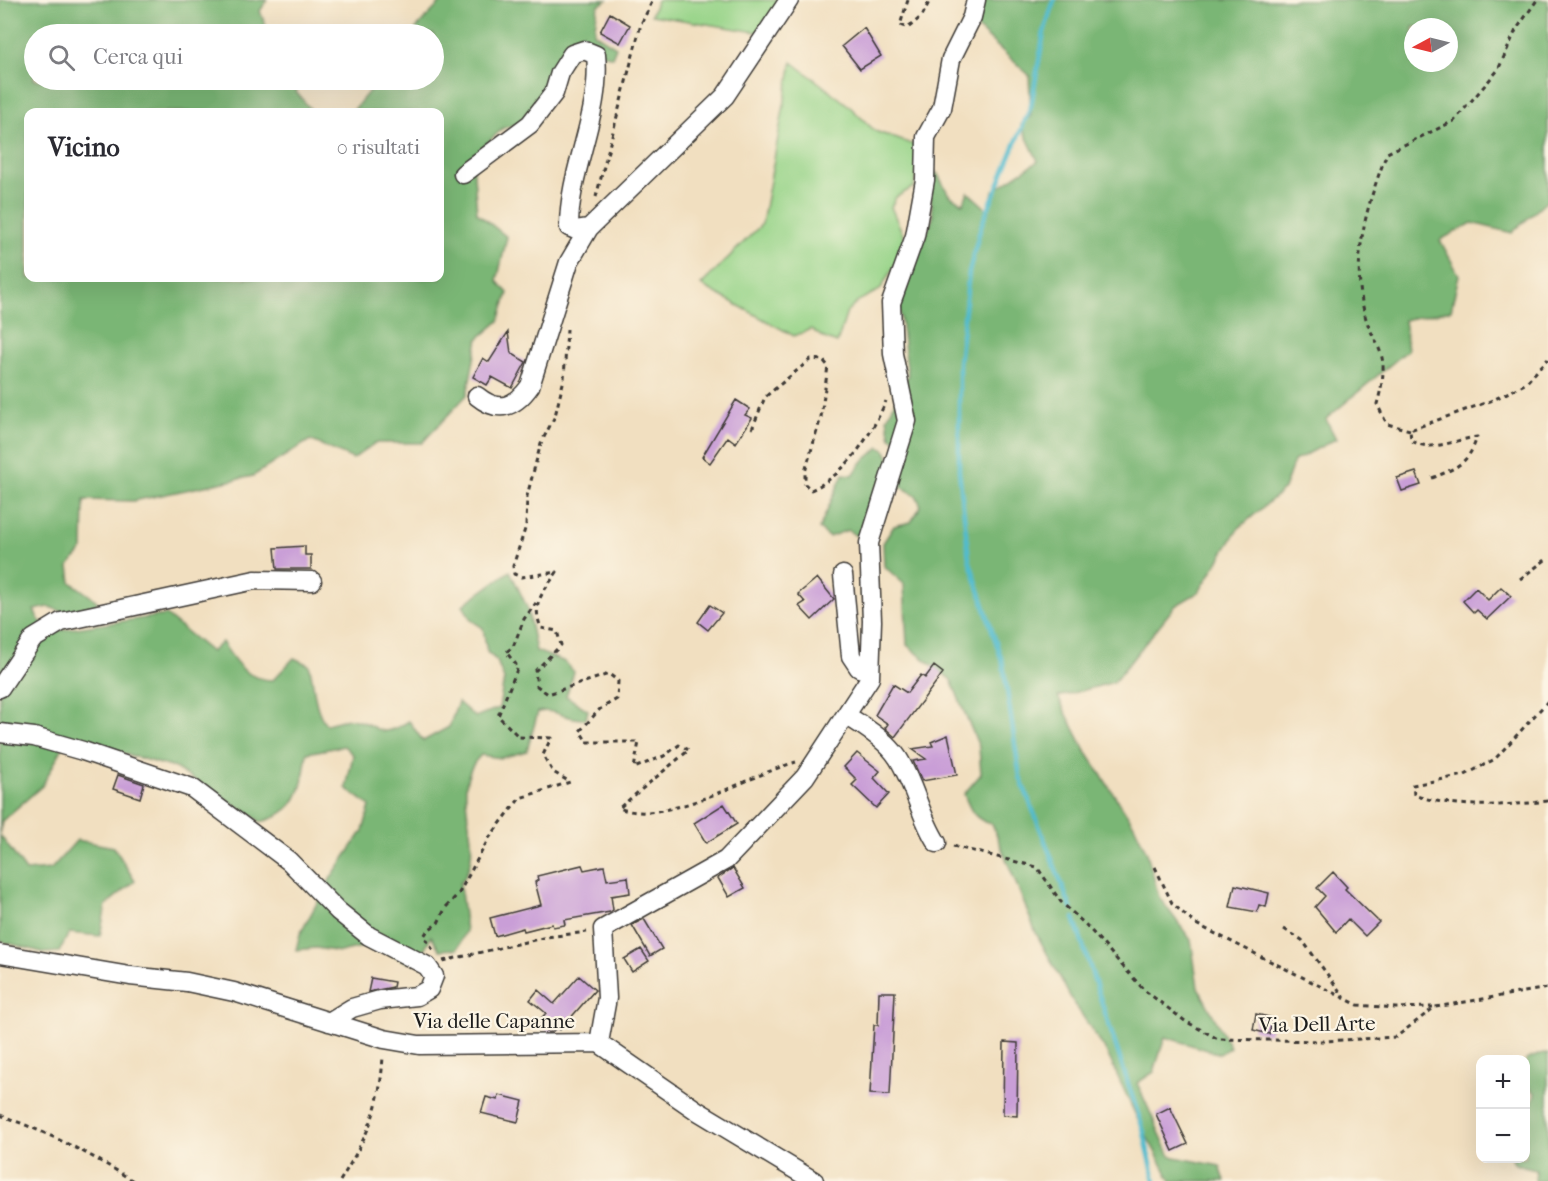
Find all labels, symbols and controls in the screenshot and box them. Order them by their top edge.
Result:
north arrow [1404,18,1458,72]
search box [24,24,444,90]
icon: search [45,41,78,74]
text: Cerca qui [93,44,183,70]
text: Vicino [48,132,120,163]
text: 0 risultati [337,136,420,159]
street label: Via delle Capanne [412,1009,575,1033]
street label: Via Dell Arte [1257,1011,1376,1037]
map controls [1476,1055,1530,1163]
button: + [1476,1055,1530,1109]
button: − [1476,1109,1530,1163]

